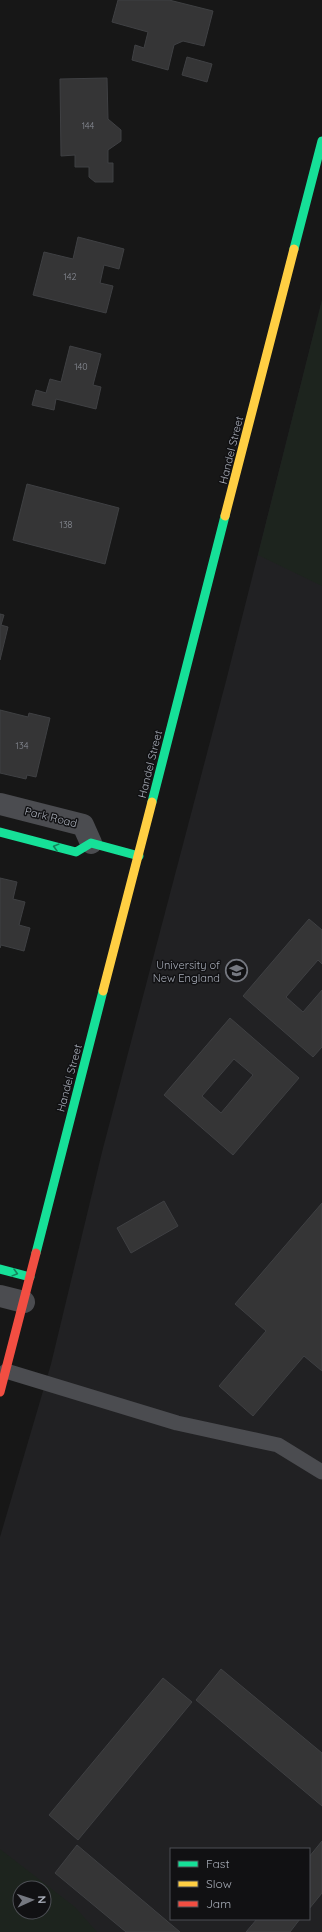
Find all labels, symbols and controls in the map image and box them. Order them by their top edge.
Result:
house number: 144 [82,120,95,131]
house number: 142 [64,271,76,282]
house number: 140 [74,361,88,372]
street label: Handel Street [216,414,246,485]
house number: 138 [60,519,73,530]
street label: Handel Street [135,728,165,799]
house number: 134 [16,740,29,751]
street label: Park Road [23,804,79,830]
one-way arrow [52,843,59,852]
place label: University of New England [153,958,220,985]
school or university icon: University of New England [223,958,249,984]
street label: Handel Street [53,1042,85,1113]
one-way arrow [11,1268,18,1277]
legend [170,1848,310,1920]
text: Fast [206,1856,230,1871]
text: Slow [206,1876,232,1891]
north arrow [12,1880,52,1920]
text: N [35,1895,49,1904]
text: Jam [206,1896,231,1911]

